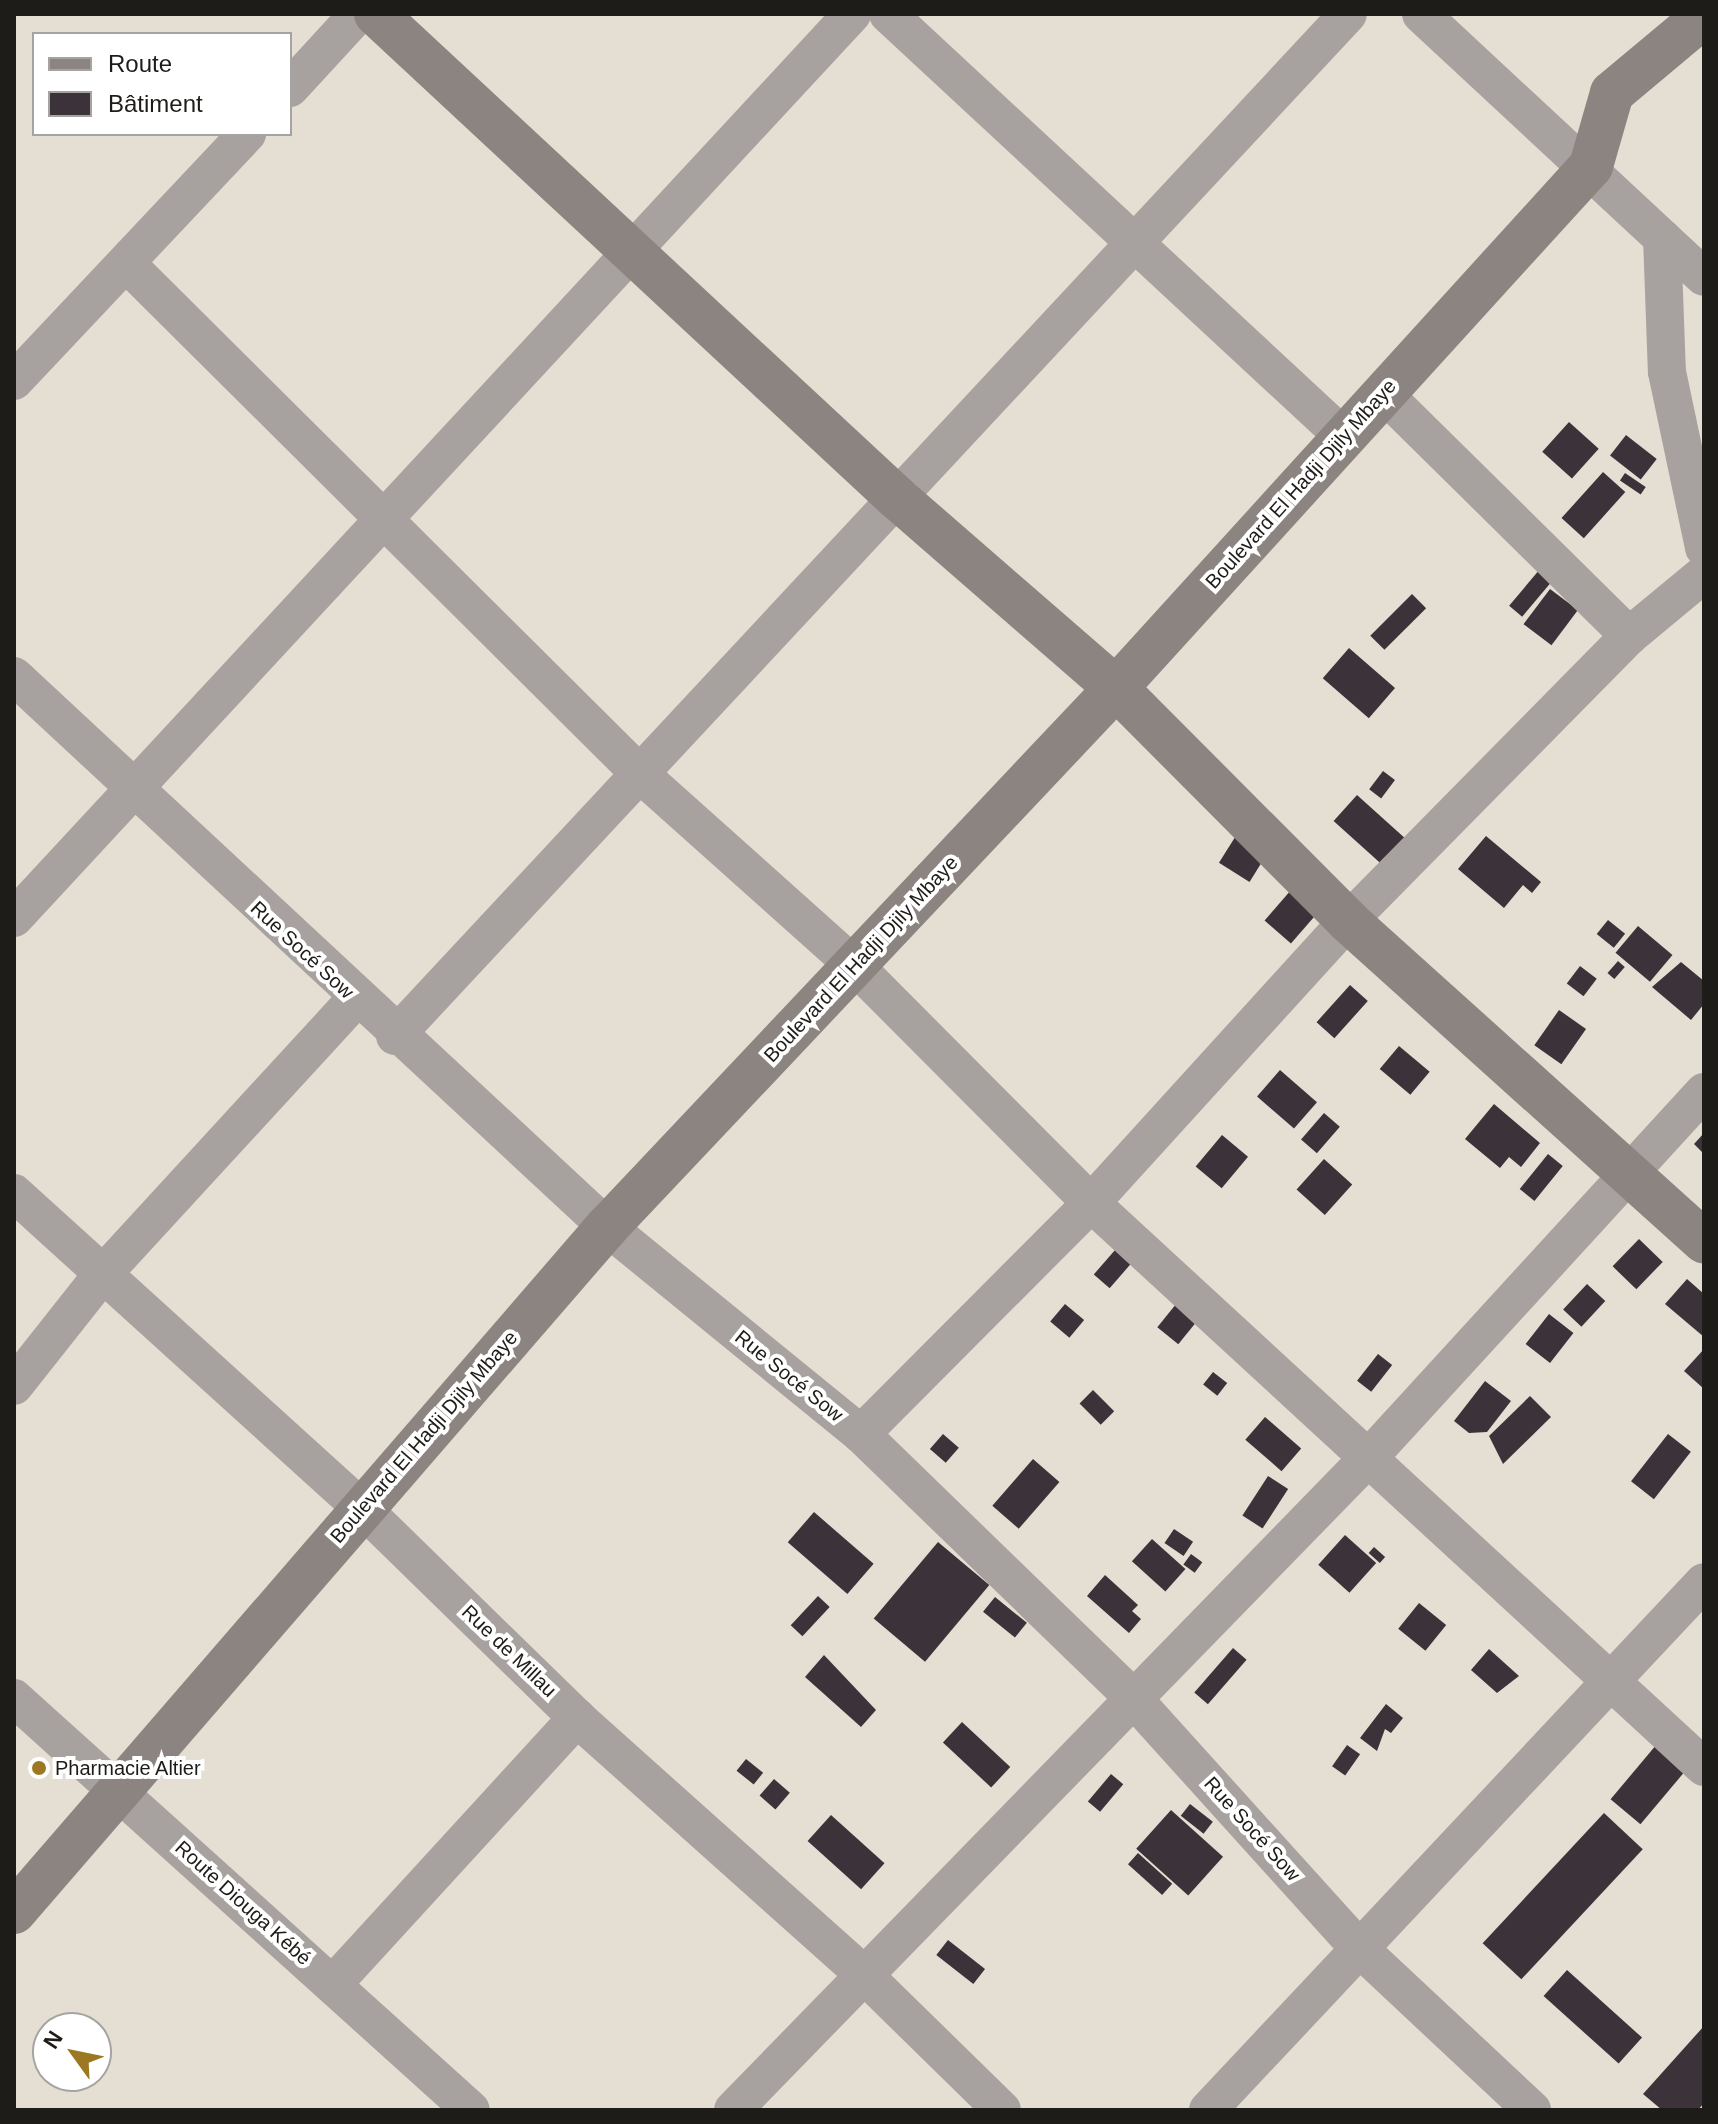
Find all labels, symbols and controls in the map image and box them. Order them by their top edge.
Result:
legend [32,32,292,136]
text: Route [108,50,172,77]
text: Bâtiment [108,90,203,117]
street label: Boulevard El Hadji Djily Mbaye [1201,374,1401,594]
street label: Boulevard El Hadji Djily Mbaye [759,851,963,1067]
street label: Rue Socé Sow [245,896,359,1004]
street label: Rue Socé Sow [730,1325,848,1427]
street label: Boulevard El Hadji Djily Mbaye [325,1326,523,1548]
street label: Rue de Millau [457,1600,561,1702]
place label: Pharmacie Altier [55,1756,202,1780]
marker: Pharmacie Altier [30,1759,48,1777]
street label: Rue Socé Sow [1199,1772,1305,1886]
street label: Route Diouga Kébé [170,1836,316,1970]
north arrow [32,2012,112,2092]
text: N [38,2026,68,2053]

